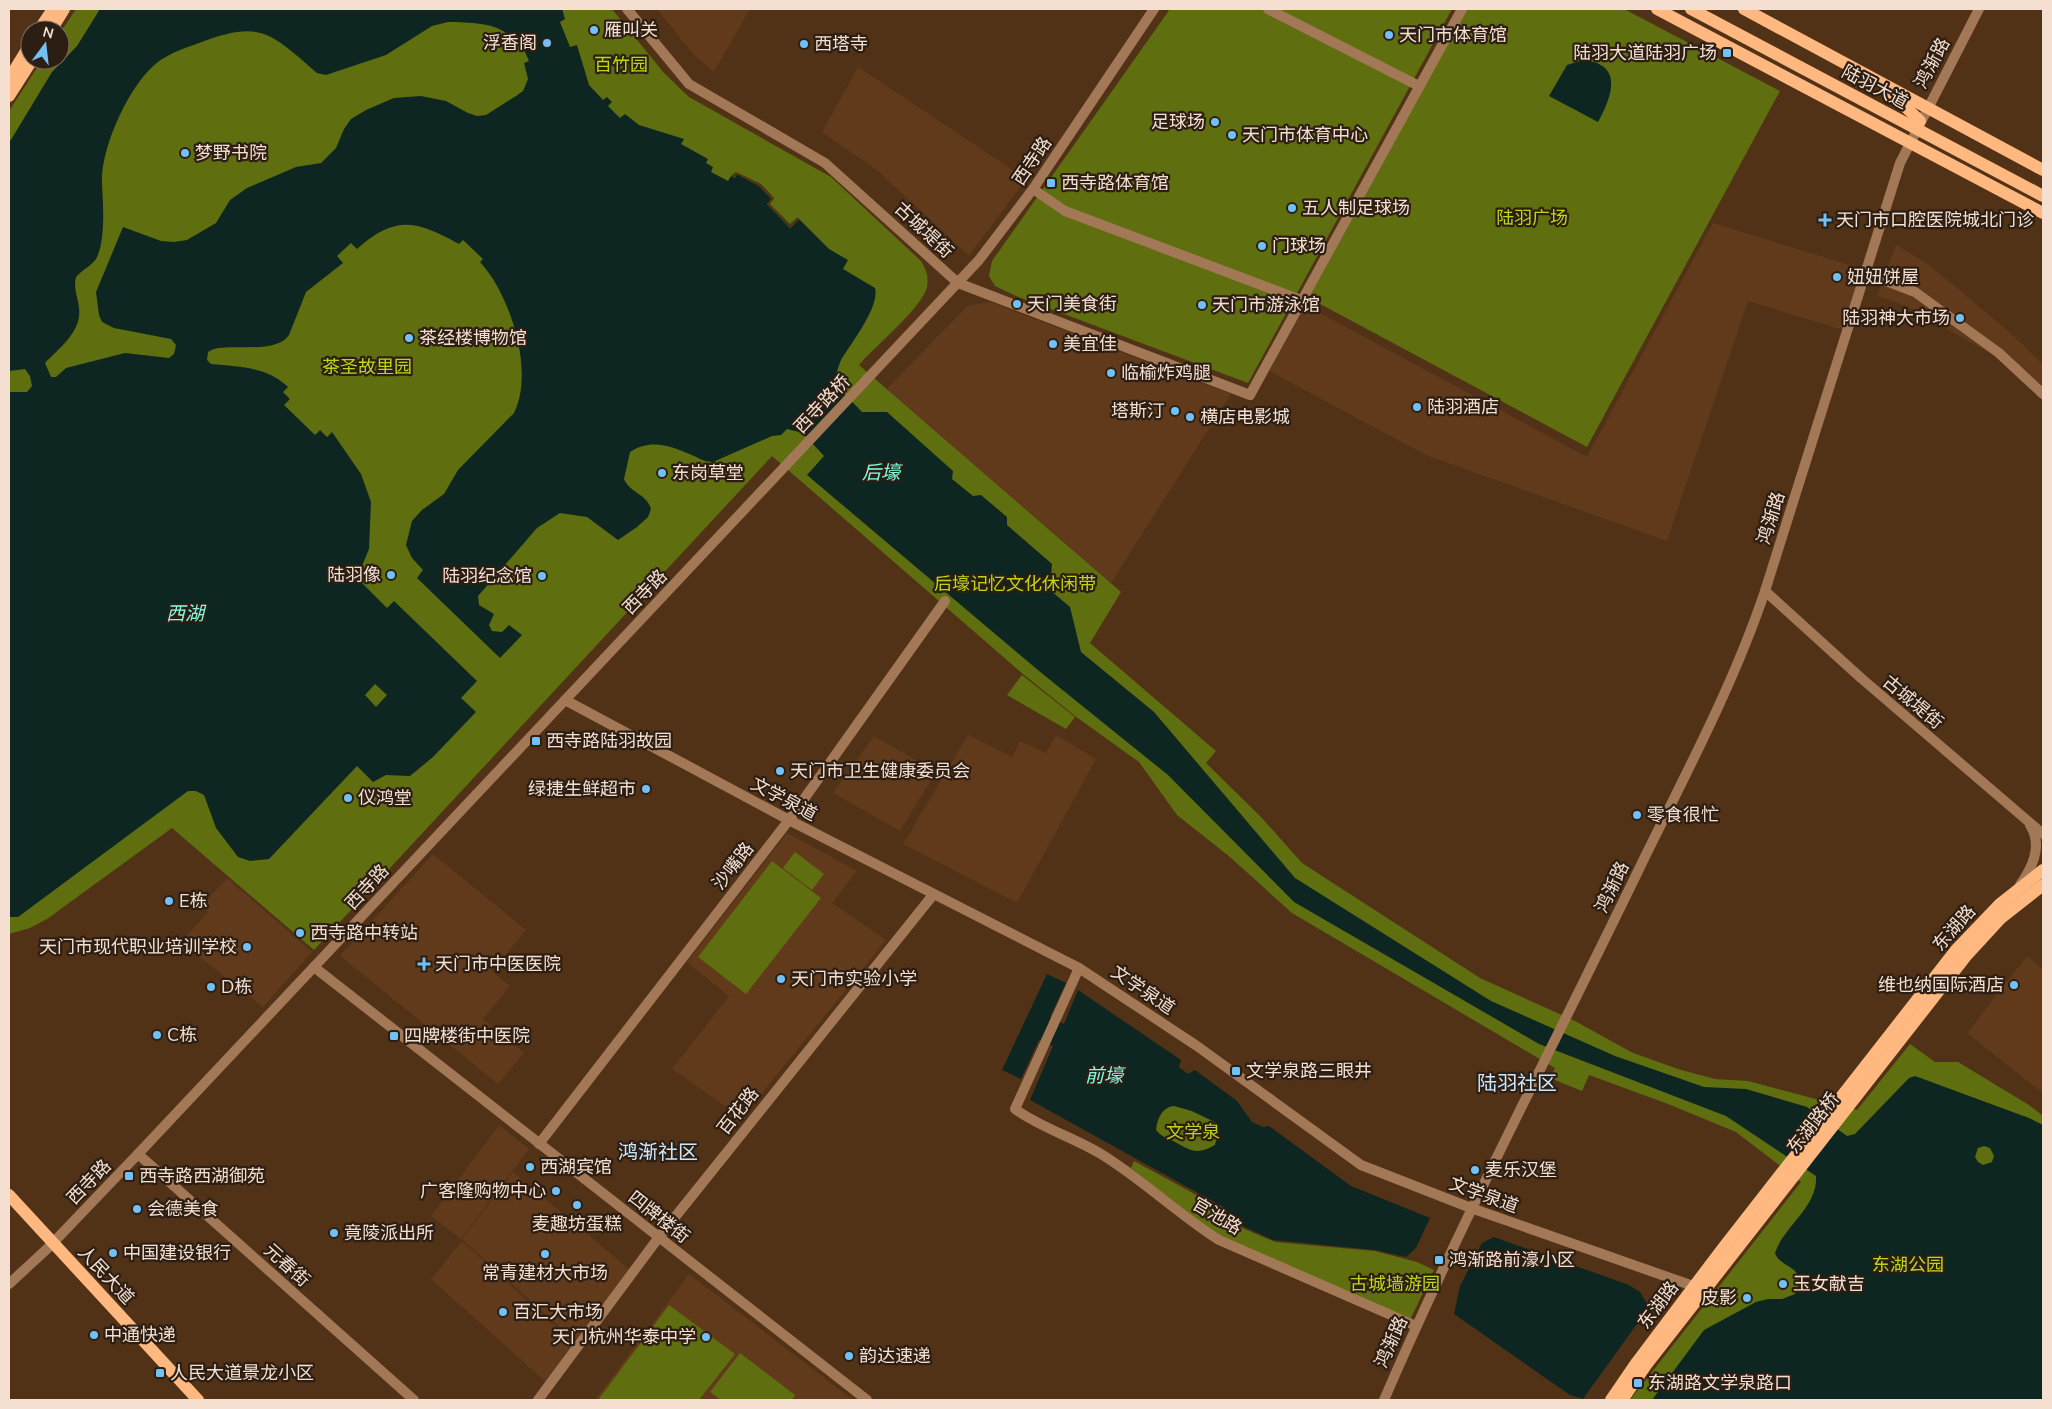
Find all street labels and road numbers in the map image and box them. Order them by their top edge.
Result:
street label: 鸿渐路 [1909,34,1955,92]
street label: 陆羽大道 [1838,60,1912,114]
street label: 西寺路 [1007,132,1057,190]
street label: 古城堤街 [889,197,959,263]
street label: 西寺路桥 [789,369,855,439]
street label: 鸿渐路 [1752,489,1790,547]
street label: 西寺路 [618,564,672,620]
street label: 古城堤街 [1878,670,1948,734]
street label: 文学泉道 [747,772,821,826]
street label: 沙嘴路 [707,837,759,895]
street label: 鸿渐路 [1589,857,1635,917]
street label: 西寺路 [340,859,394,915]
street label: 东湖路 [1927,900,1981,956]
street label: 文学泉道 [1106,960,1180,1020]
street label: 百花路 [712,1082,764,1140]
street label: 东湖路桥 [1781,1087,1845,1159]
street label: 西寺路 [62,1154,116,1210]
street label: 文学泉道 [1446,1171,1522,1219]
street label: 四牌楼街 [623,1185,695,1249]
street label: 官池路 [1188,1192,1246,1240]
street label: 元春街 [259,1238,315,1292]
street label: 人民大道 [73,1240,139,1310]
street label: 东湖路 [1632,1276,1684,1334]
street label: 鸿渐路 [1369,1312,1413,1372]

